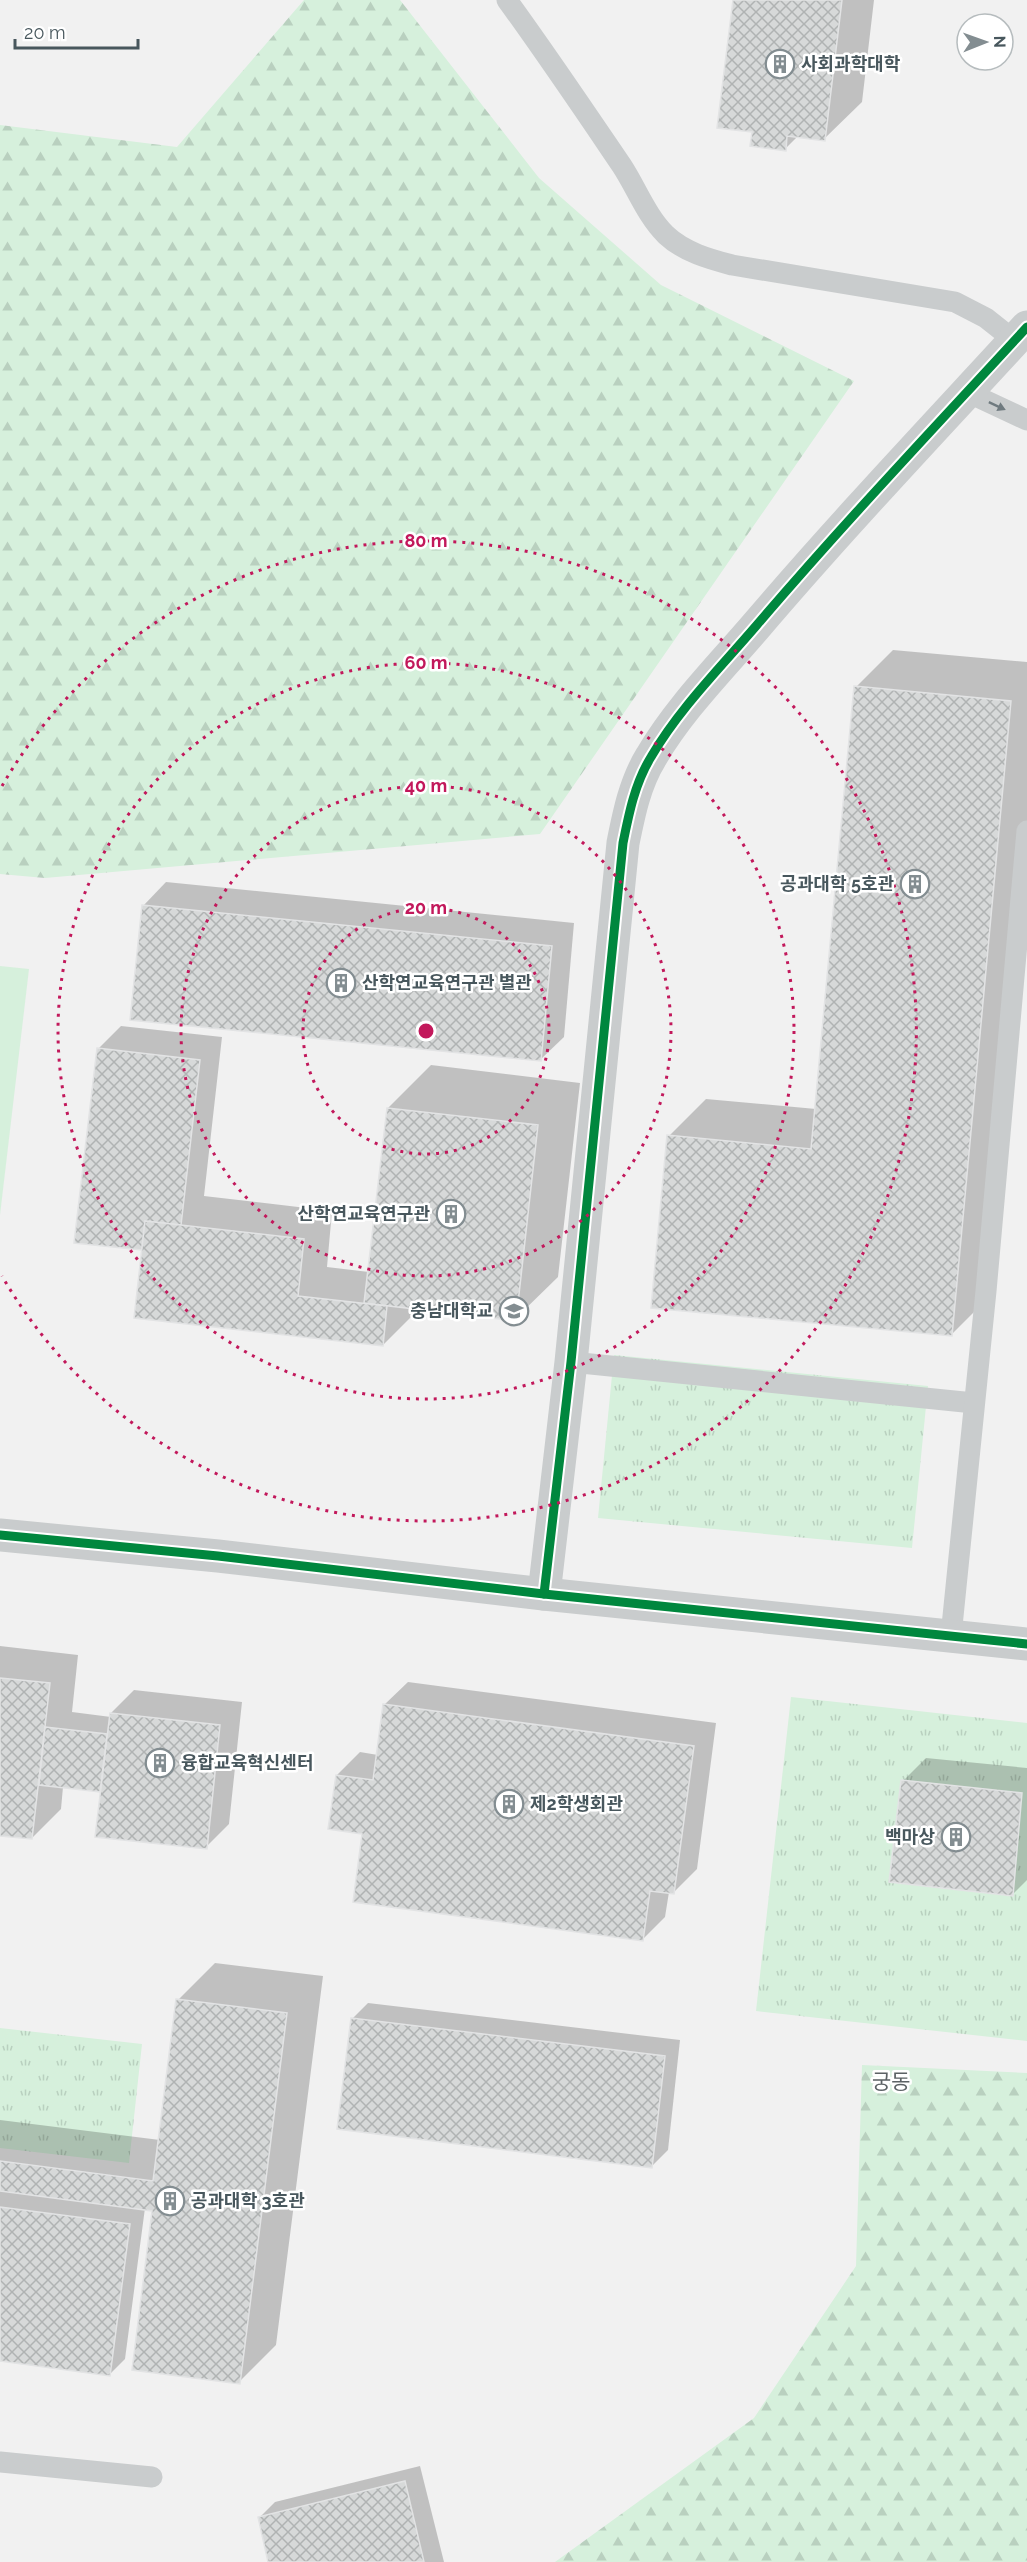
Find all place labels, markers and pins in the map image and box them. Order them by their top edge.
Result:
building icon: 사회과학대학 [764,48,796,80]
place label: 사회과학대학 [801,53,901,74]
building icon: 공과대학 5호관 [899,868,931,900]
place label: 공과대학 5호관 [780,873,894,894]
building icon: 산학연교육연구관 별관 [325,967,357,999]
place label: 산학연교육연구관 별관 [362,972,532,993]
centre of rings [416,1021,436,1041]
building icon: 산학연교육연구관 [435,1198,467,1230]
place label: 산학연교육연구관 [298,1203,430,1224]
school or university icon: 충남대학교 [498,1295,530,1327]
place label: 충남대학교 [410,1300,493,1321]
building icon: 융합교육혁신센터 [144,1747,176,1779]
place label: 융합교육혁신센터 [181,1752,313,1773]
building icon: 제2학생회관 [493,1788,525,1820]
place label: 제2학생회관 [530,1793,623,1814]
building icon: 백마상 [940,1821,972,1853]
place label: 백마상 [885,1826,935,1847]
building icon: 공과대학 3호관 [154,2185,186,2217]
place label: 공과대학 3호관 [191,2190,305,2211]

